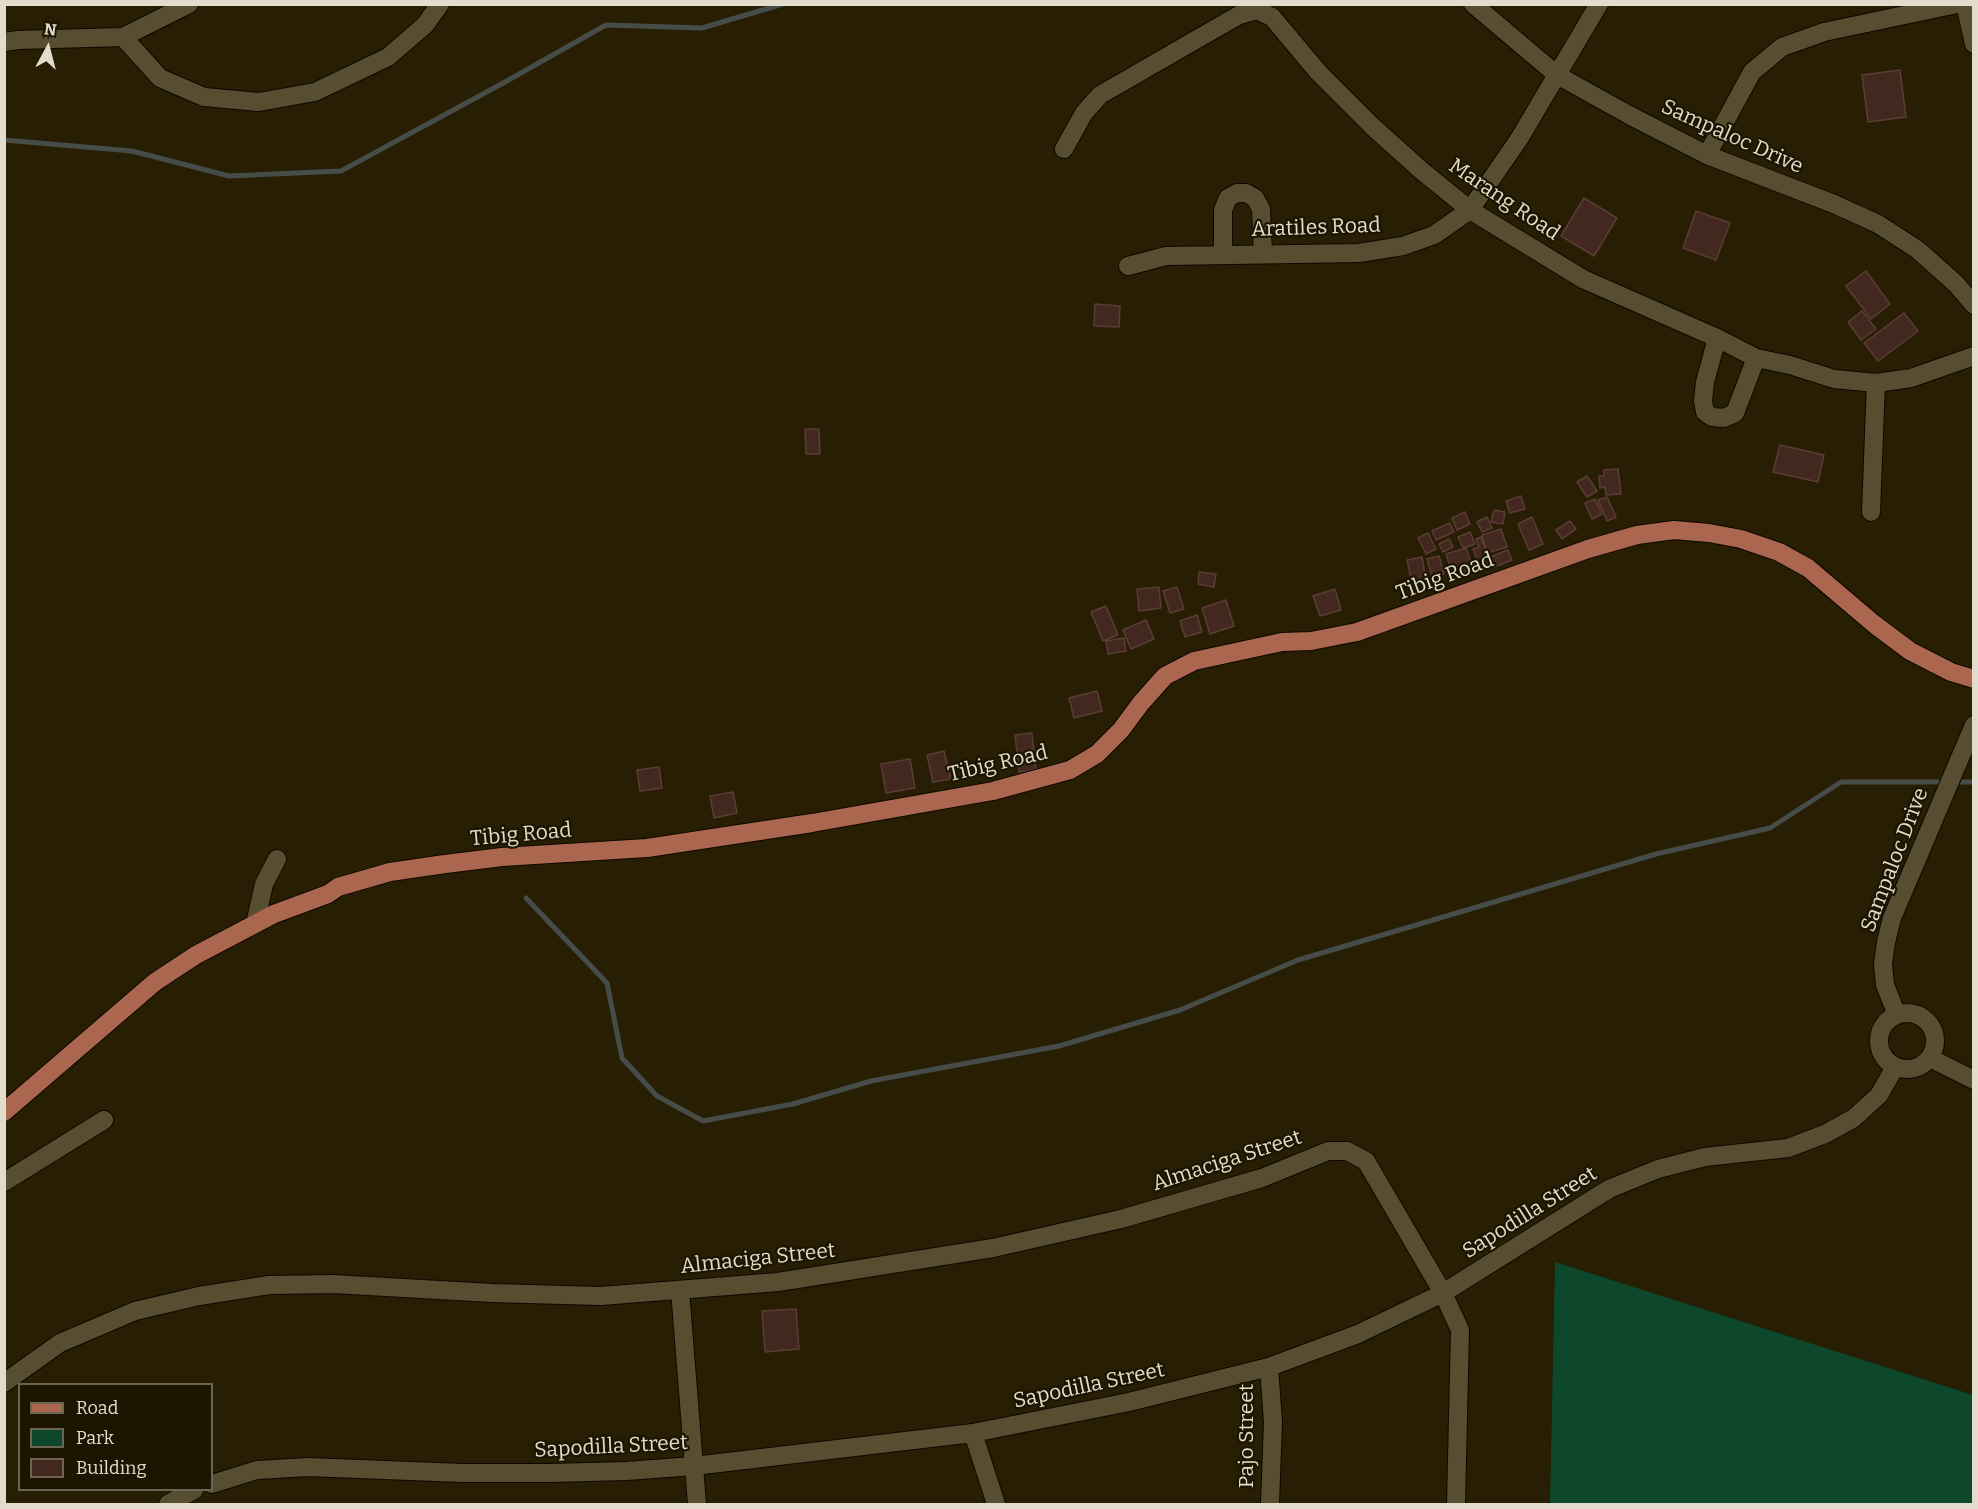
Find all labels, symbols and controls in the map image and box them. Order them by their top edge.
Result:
north arrow [18,18,78,78]
text: N [43,19,58,40]
street label: Sampaloc Drive [1657,94,1807,180]
street label: Marang Road [1444,154,1564,246]
street label: Aratiles Road [1251,213,1381,243]
street label: Tibig Road [1393,548,1497,606]
street label: Tibig Road [946,740,1050,788]
street label: Sampaloc Drive [1856,784,1934,936]
street label: Tibig Road [469,818,573,852]
street label: Almaciga Street [1149,1125,1305,1197]
street label: Sapodilla Street [1458,1162,1602,1264]
street label: Almaciga Street [679,1238,837,1280]
street label: Sapodilla Street [1011,1358,1167,1414]
legend [18,1383,213,1491]
street label: Pajo Street [1234,1384,1260,1488]
text: Road [76,1397,118,1419]
text: Park [76,1427,114,1449]
street label: Sapodilla Street [534,1430,688,1464]
text: Building [76,1457,147,1479]

